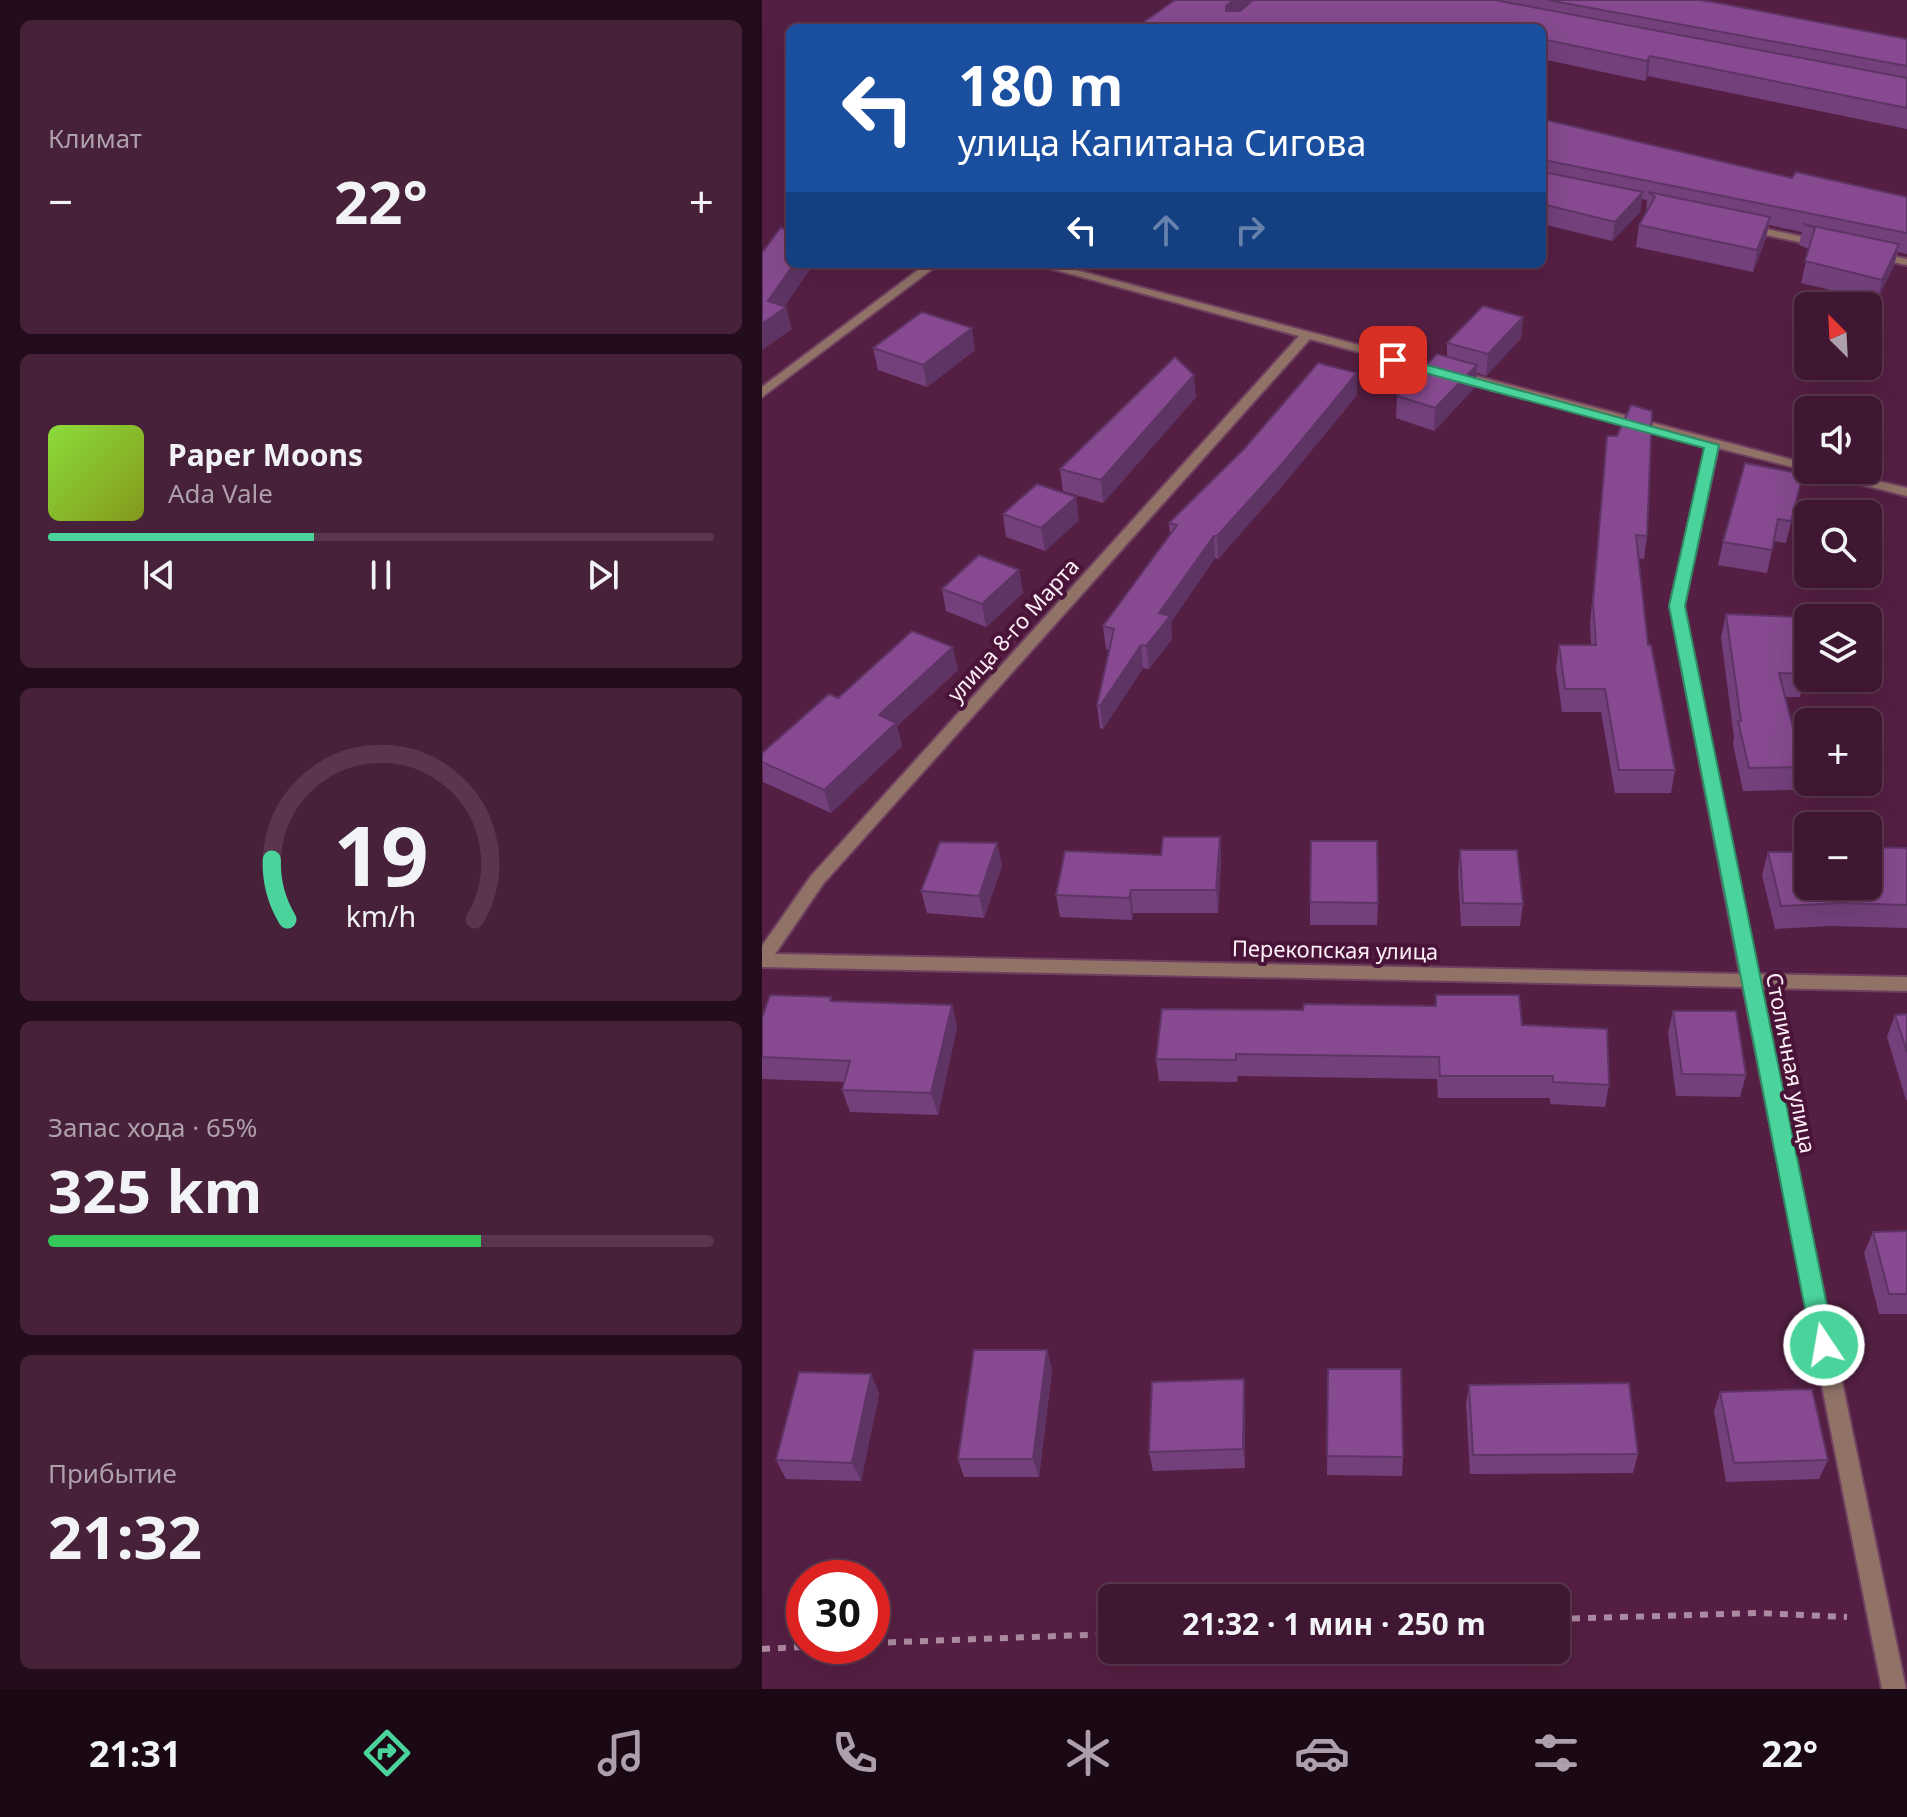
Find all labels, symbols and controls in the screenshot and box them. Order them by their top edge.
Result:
text: 180 m [958,46,1123,122]
icon: left [826,56,930,160]
text: улица Капитана Сигова [958,118,1367,167]
text: Климат [48,120,142,156]
text: 22° [334,160,428,242]
text: − [48,171,73,231]
text: + [689,171,714,231]
icon: left [1060,208,1104,252]
icon: ahead [1144,208,1188,252]
icon: right [1228,208,1272,252]
north arrow [1794,292,1882,380]
map controls [1794,292,1882,900]
pin [1359,326,1427,394]
icon: arrive [1371,338,1415,382]
button: sound [1794,396,1882,484]
text: Paper Moons [168,434,363,475]
text: Ada Vale [168,475,273,511]
button: search [1794,500,1882,588]
street label: улица 8-го Марта [940,551,1085,708]
icon: previous [137,553,181,597]
icon: pause [359,553,403,597]
icon: next [581,553,625,597]
button: layers [1794,604,1882,692]
button: + [1794,708,1882,796]
text: 19 [333,797,429,910]
button: − [1794,812,1882,900]
text: km/h [346,897,416,936]
street label: Перекопская улица [1232,932,1439,966]
street label: Столичная улица [1760,970,1824,1156]
text: Запас хода · 65% [48,1109,257,1145]
text: 325 km [48,1149,262,1231]
position arrow [1782,1303,1866,1387]
text: Прибытие [48,1455,177,1491]
text: 21:32 [48,1495,202,1577]
speed limit sign: 30 [786,1560,890,1664]
text: 21:32 · 1 мин · 250 m [1182,1603,1486,1644]
icon: directions [359,1725,415,1781]
icon: music [593,1725,649,1781]
icon: phone [827,1725,883,1781]
icon: climate [1060,1725,1116,1781]
icon: car [1294,1725,1350,1781]
icon: filters [1528,1725,1584,1781]
text: 21:31 [89,1729,181,1778]
text: 22° [1762,1729,1818,1778]

